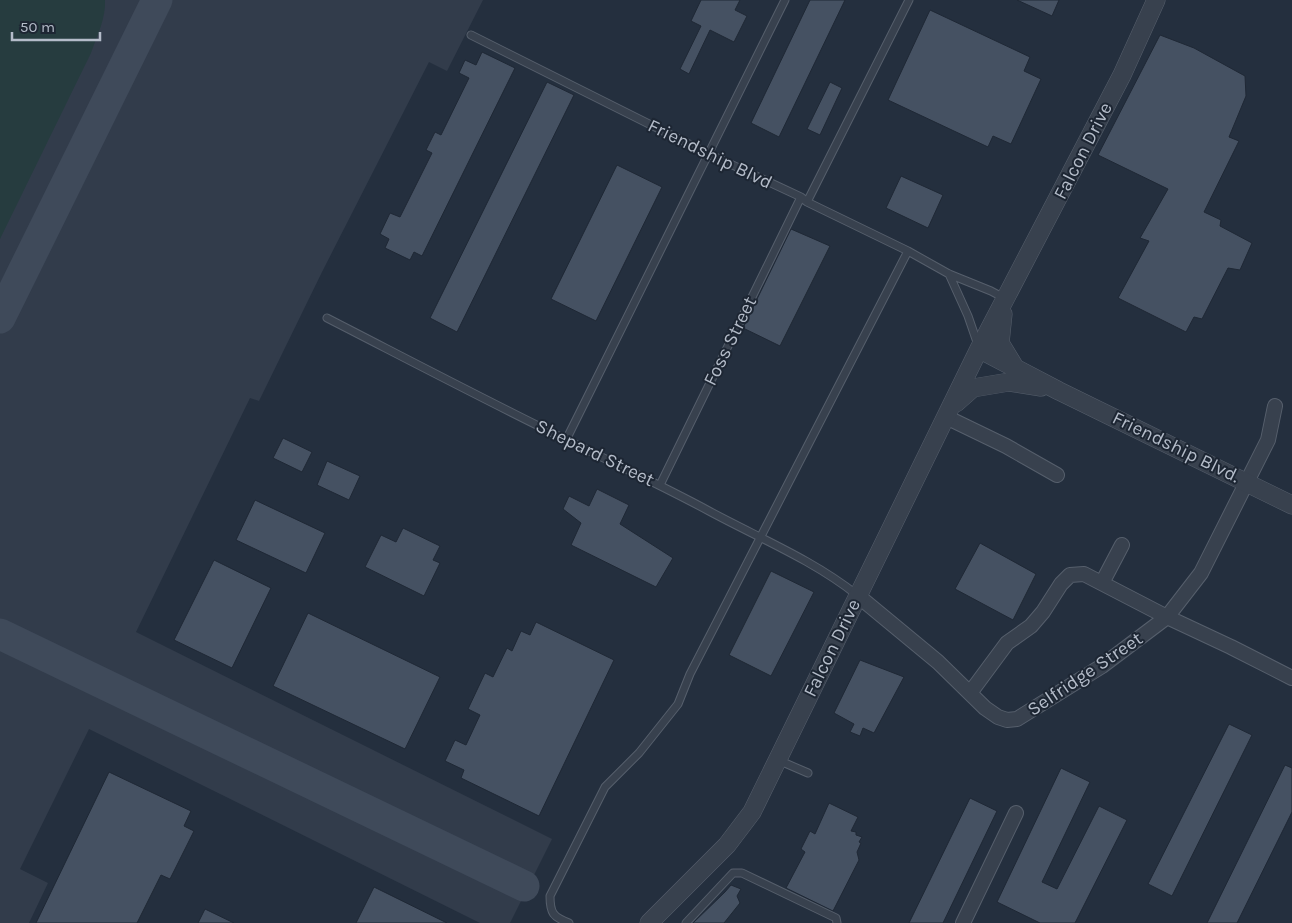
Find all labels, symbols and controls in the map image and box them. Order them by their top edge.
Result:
scale bar [12,10,100,42]
text: 50 m [20,18,55,36]
street label: Falcon Drive [1049,99,1117,203]
street label: Friendship Blvd [644,114,776,194]
street label: Foss Street [699,293,761,389]
street label: Friendship Blvd. [1109,407,1243,487]
street label: Shepard Street [532,415,658,491]
street label: Falcon Drive [799,596,865,700]
street label: Selfridge Street [1023,627,1147,721]

